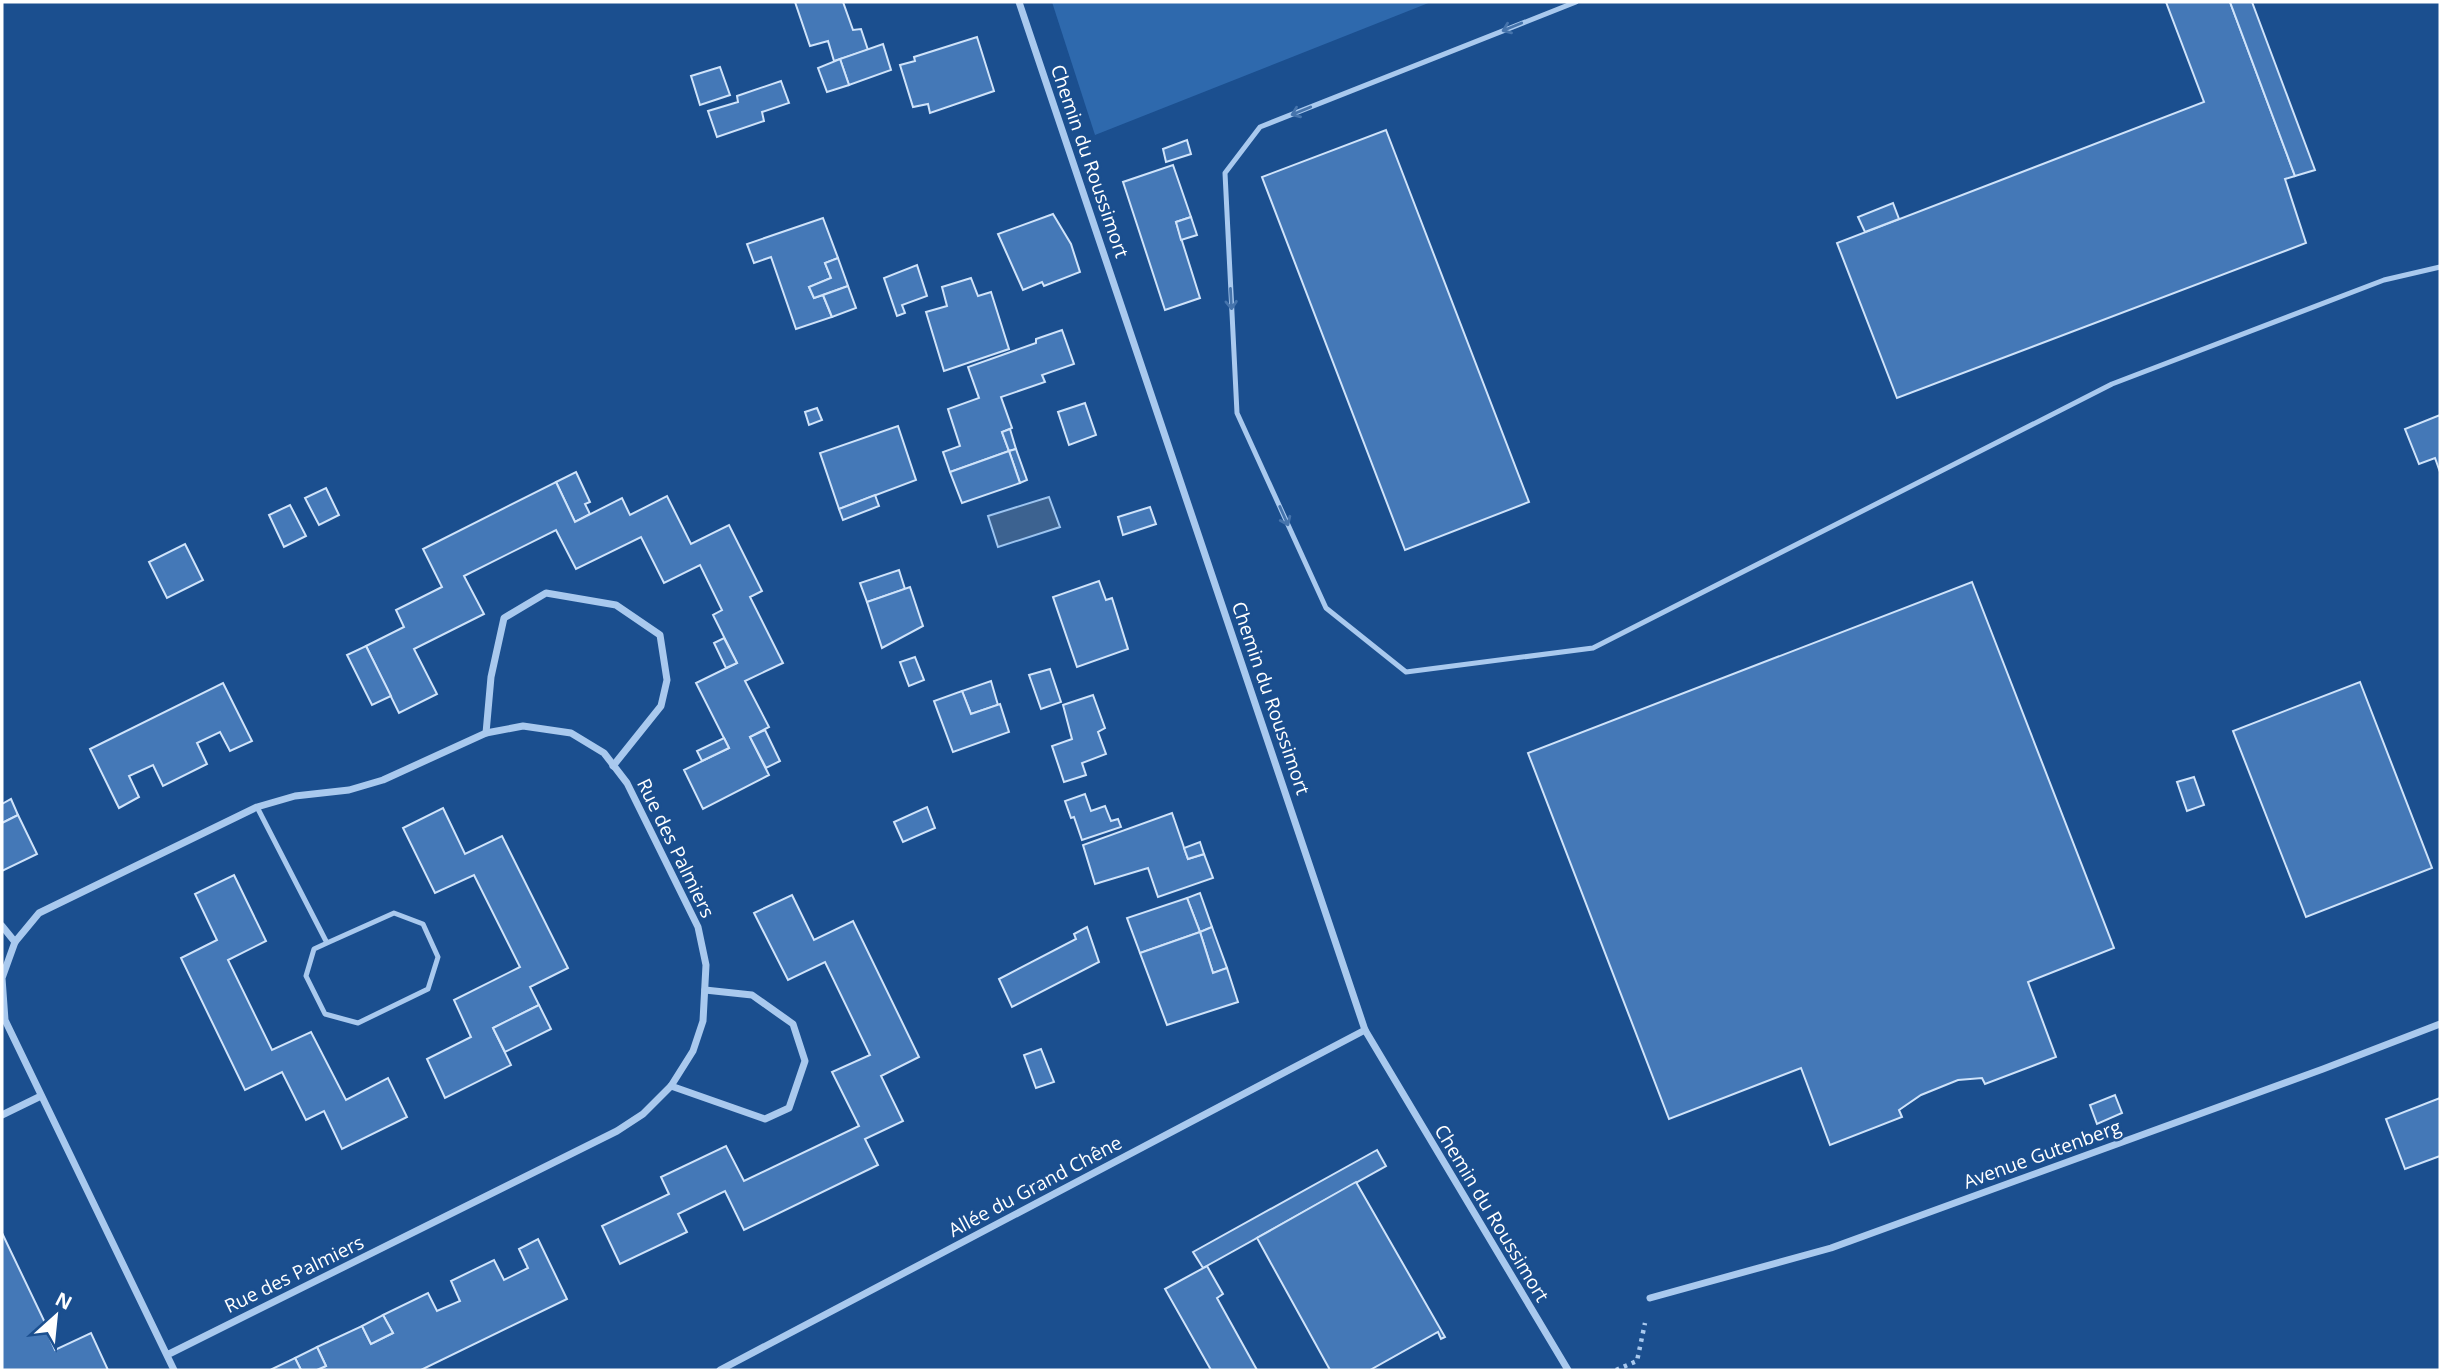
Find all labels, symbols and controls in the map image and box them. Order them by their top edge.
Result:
one-way arrow [1502,21,1524,34]
street label: Chemin du Roussimort [1045,61,1135,261]
one-way arrow [1290,106,1312,119]
one-way arrow [1225,287,1238,310]
one-way arrow [1278,505,1291,526]
street label: Chemin du Roussimort [1226,598,1316,798]
street label: Rue des Palmiers [631,774,721,922]
street label: Avenue Gutenberg [1960,1113,2124,1195]
street label: Chemin du Roussimort [1429,1119,1555,1307]
street label: Allée du Grand Chêne [944,1129,1126,1243]
street label: Rue des Palmiers [220,1229,368,1319]
north arrow [21,1281,91,1351]
text: N [51,1286,77,1316]

